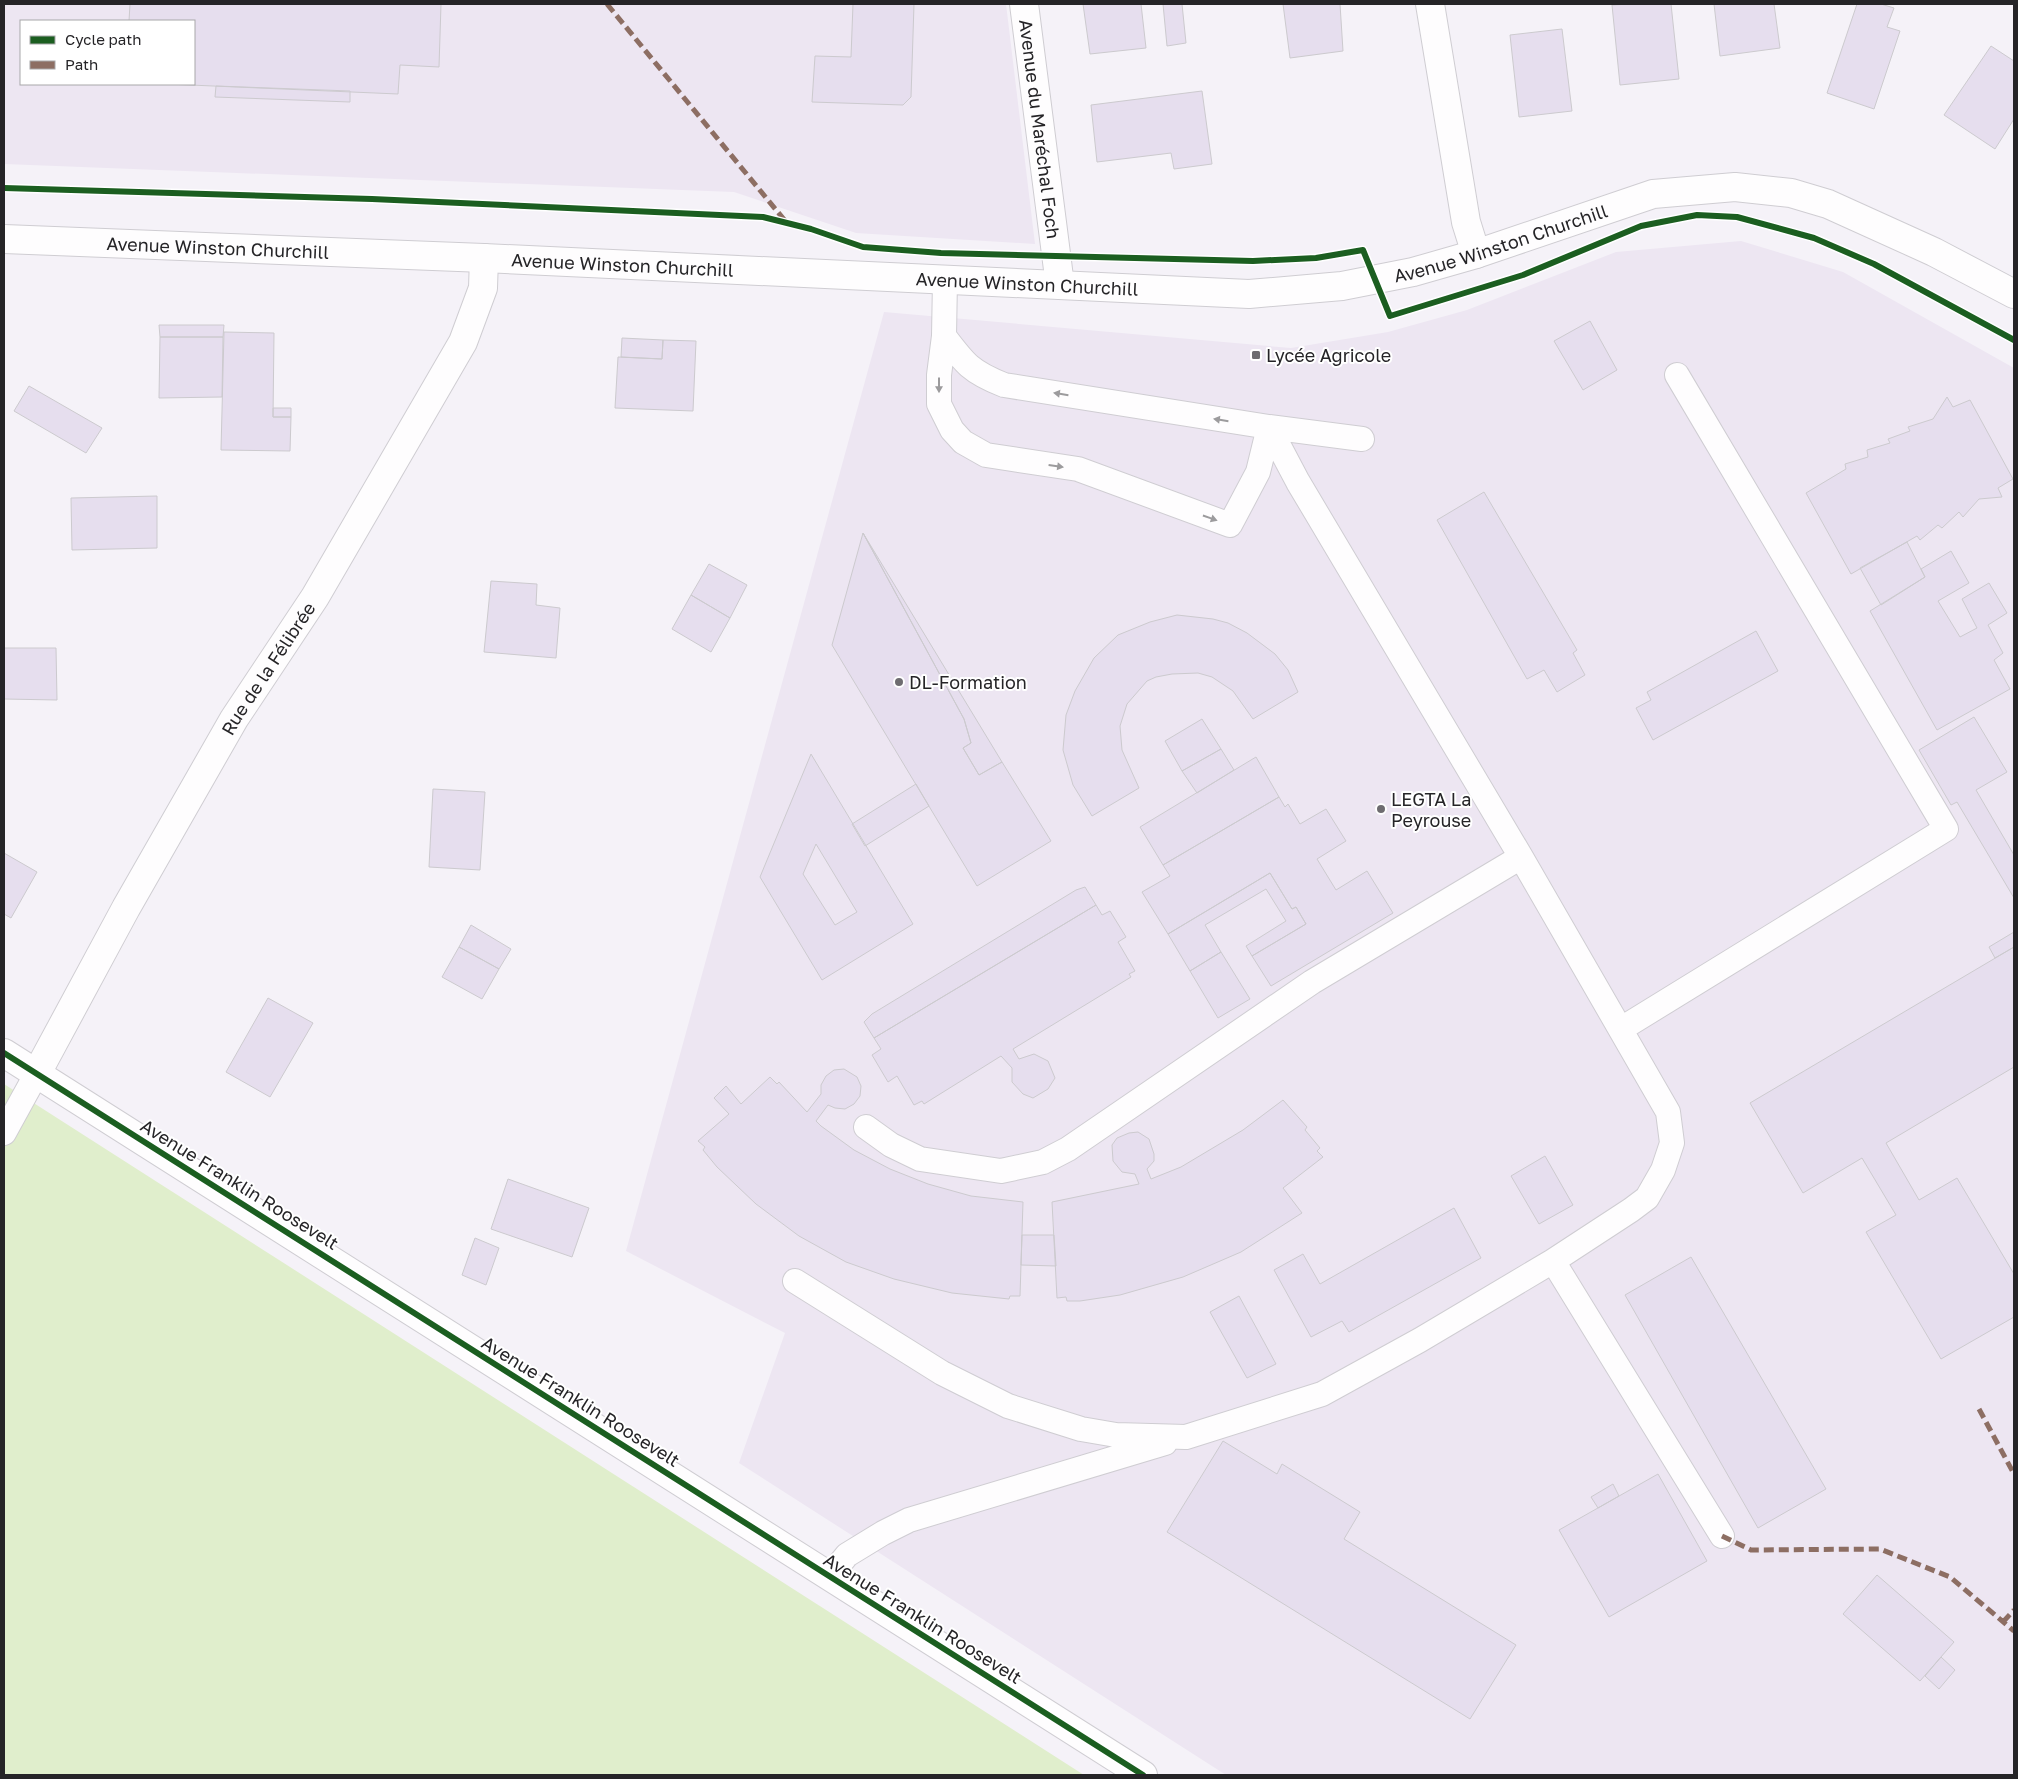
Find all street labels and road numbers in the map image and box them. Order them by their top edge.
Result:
street label: Avenue du Maréchal Foch [1015,18,1065,240]
street label: Avenue Winston Churchill [1392,199,1610,287]
street label: Avenue Winston Churchill [106,232,330,263]
street label: Avenue Winston Churchill [511,248,734,281]
street label: Avenue Winston Churchill [915,267,1139,300]
street label: Rue de la Félibrée [216,598,320,739]
street label: Avenue Franklin Roosevelt [137,1114,343,1254]
street label: Avenue Franklin Roosevelt [478,1331,684,1471]
street label: Avenue Franklin Roosevelt [820,1548,1026,1688]

